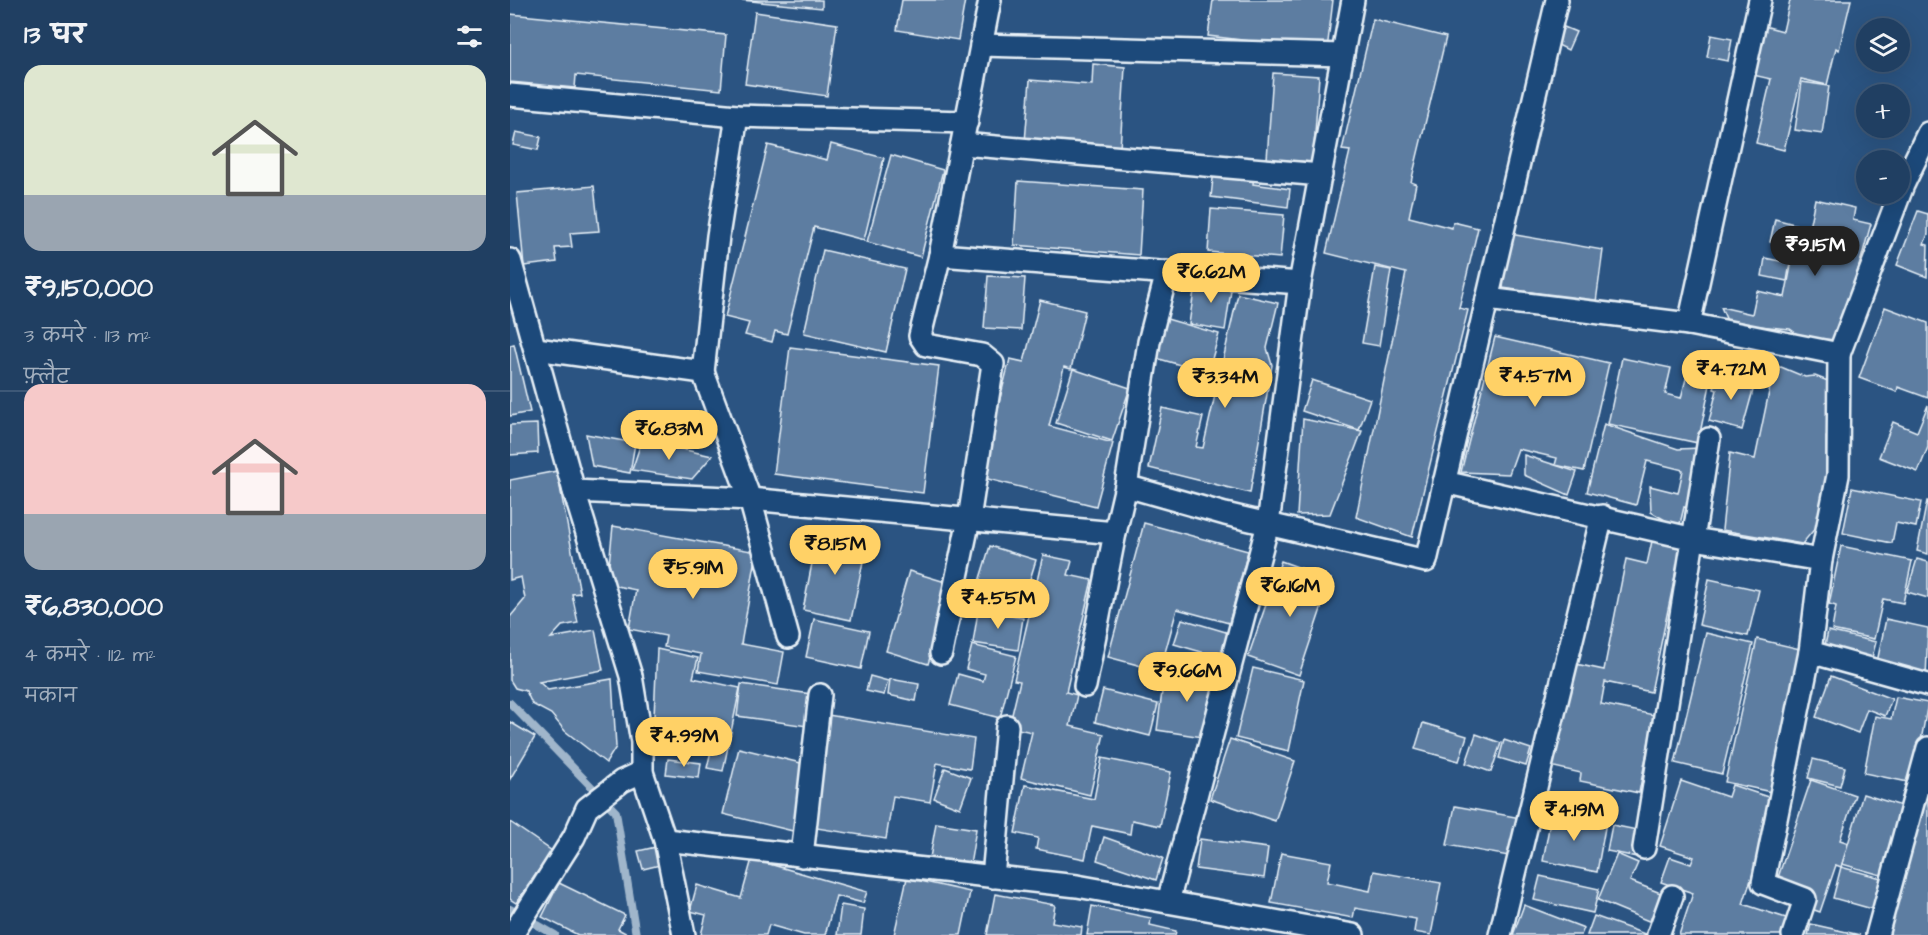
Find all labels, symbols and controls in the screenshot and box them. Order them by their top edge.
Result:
text: 13 घर [24,17,86,53]
map controls [1856,18,1910,204]
button: layers [1856,18,1910,72]
icon: filters [453,20,486,53]
button: + [1856,84,1910,138]
icon: home [201,104,309,212]
button: − [1856,150,1910,204]
pin: ₹9.15M [1766,226,1864,277]
text: ₹9.15M [1784,231,1846,259]
pin: ₹6.62M [1162,253,1260,304]
text: ₹6.62M [1176,258,1246,286]
text: ₹9,150,000 [24,270,153,306]
text: 3 कमरे · 113 m² [24,322,151,350]
pin: ₹4.72M [1682,350,1780,401]
text: ₹4.72M [1696,355,1766,383]
pin: ₹4.57M [1486,357,1584,408]
pin: ₹3.34M [1176,358,1274,409]
text: ₹4.57M [1498,362,1572,390]
text: फ़्लैट [24,363,70,391]
text: ₹3.34M [1191,363,1259,391]
pin: ₹6.83M [620,410,718,461]
text: ₹6.83M [635,415,703,443]
icon: home [201,423,309,531]
pin: ₹8.15M [786,525,884,576]
text: ₹8.15M [804,530,866,558]
pin: ₹5.91M [644,549,742,600]
text: ₹5.91M [662,554,724,582]
pin: ₹6.16M [1241,567,1339,618]
text: ₹6.16M [1260,572,1320,600]
pin: ₹4.55M [949,579,1047,630]
text: ₹4.55M [960,584,1036,612]
text: ₹6,830,000 [24,589,163,625]
text: 4 कमरे · 112 m² [24,641,156,669]
pin: ₹9.66M [1138,652,1236,703]
text: ₹9.66M [1152,657,1222,685]
text: मकान [24,682,77,710]
pin: ₹4.99M [635,717,733,768]
text: ₹4.99M [649,722,719,750]
pin: ₹4.19M [1525,791,1623,842]
text: ₹4.19M [1544,796,1604,824]

